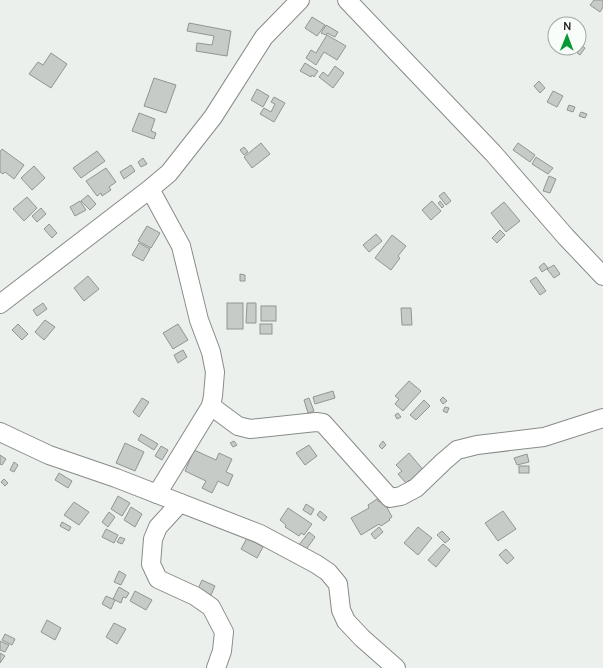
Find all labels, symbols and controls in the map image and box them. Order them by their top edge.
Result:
north arrow [547,16,587,56]
text: N [563,18,571,33]

